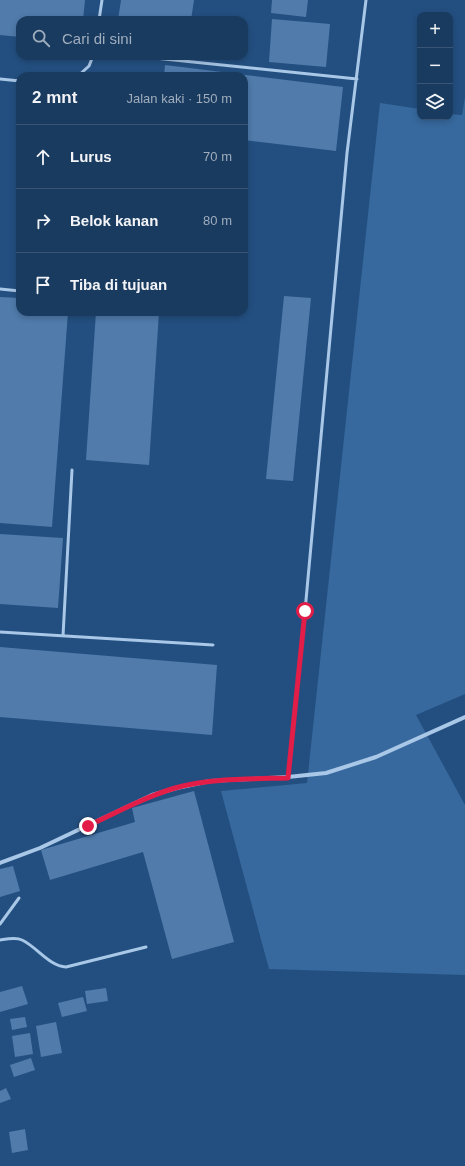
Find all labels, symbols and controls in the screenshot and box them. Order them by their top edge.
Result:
map controls [417,12,453,120]
button: + [417,12,453,48]
search box [16,16,248,60]
icon: search [30,27,52,49]
text: Cari di sini [62,30,132,47]
button: − [417,48,453,84]
button: layers [417,84,453,120]
text: 2 mnt [32,88,77,107]
text: Jalan kaki · 150 m [127,91,232,106]
icon: ahead [32,146,54,168]
text: Lurus [70,148,112,165]
text: 70 m [203,149,232,164]
icon: right [32,210,54,232]
text: Belok kanan [70,212,158,229]
text: 80 m [203,213,232,228]
icon: arrive [32,274,54,296]
text: Tiba di tujuan [70,276,167,293]
route start [296,602,314,620]
route end [79,817,97,835]

